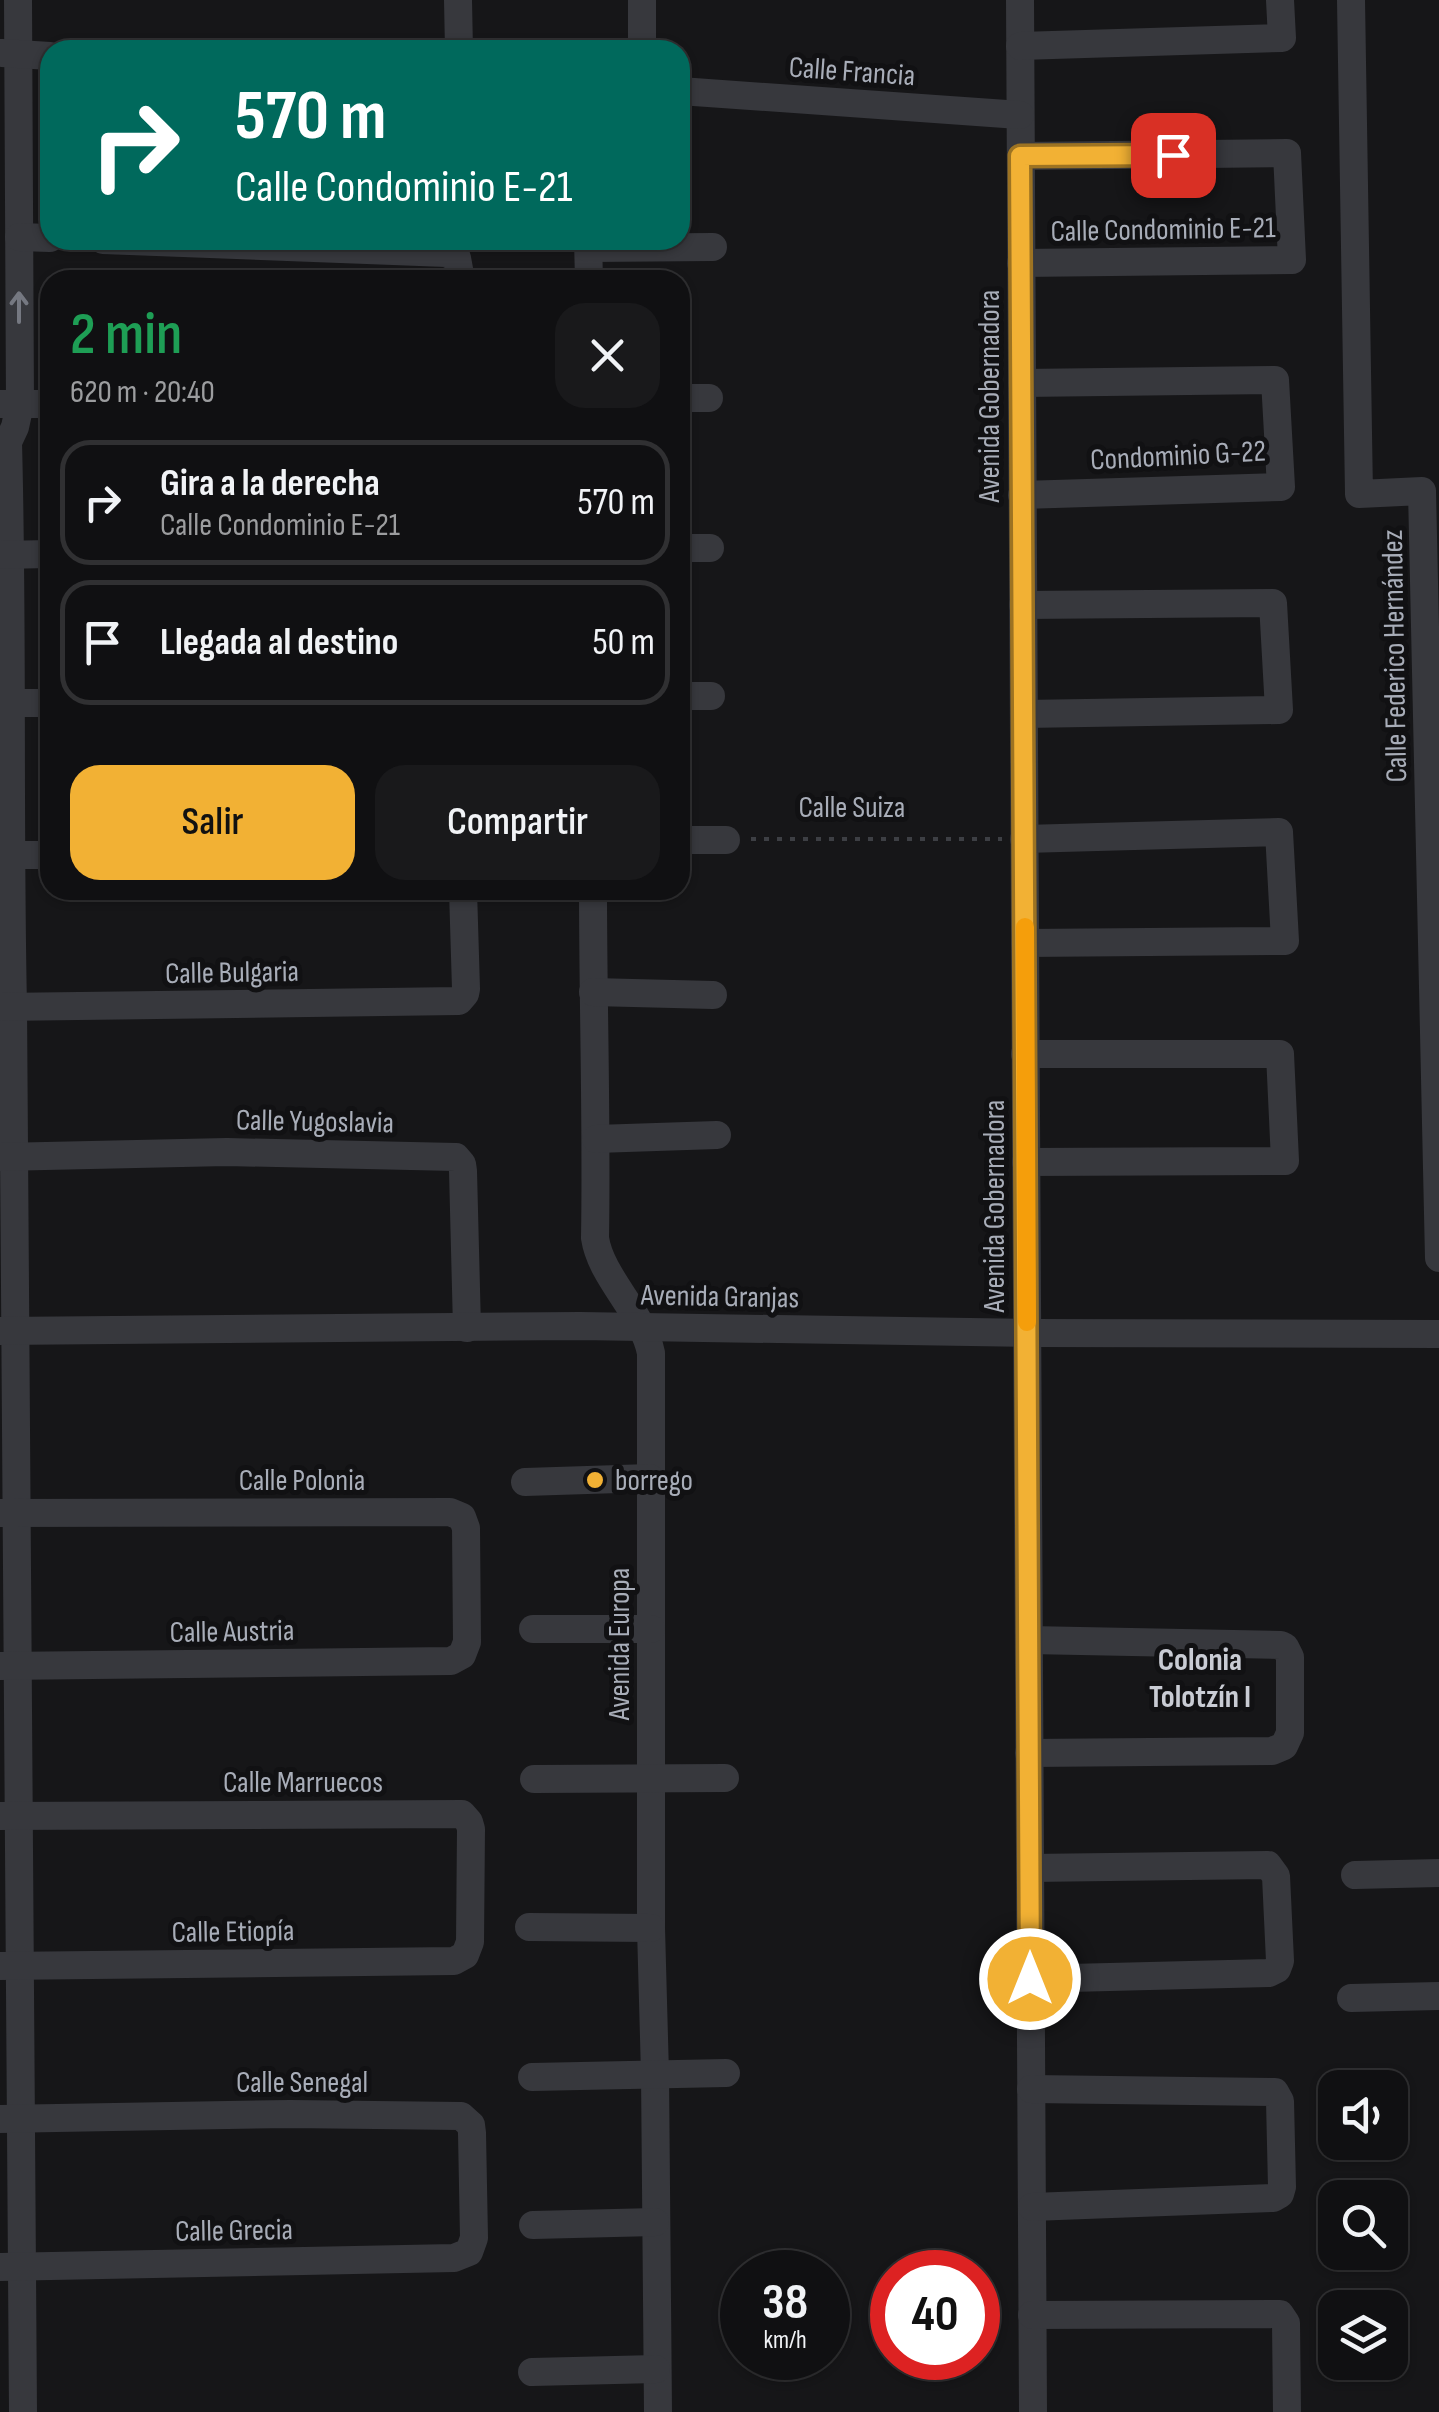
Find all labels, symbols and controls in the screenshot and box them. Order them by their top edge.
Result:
street label: Calle Francia [788,50,916,94]
text: 570 m [235,75,386,159]
icon: right [70,80,200,210]
pin [1131,113,1216,198]
icon: arrive [1146,128,1201,183]
text: Calle Condominio E-21 [235,160,572,215]
street label: Calle Condominio E-21 [1050,210,1276,250]
street label: Avenida Gobernadora [972,290,1008,503]
one-way arrow [10,291,28,324]
text: 2 min [70,299,182,371]
button: close [555,303,660,408]
text: 620 m · 20:40 [70,373,215,412]
street label: Condominio G-22 [1089,433,1267,479]
text: Gira a la derecha [160,461,380,506]
icon: right [75,475,130,530]
text: 570 m [577,480,655,525]
text: Calle Condominio E-21 [160,506,400,545]
street label: Calle Federico Hernández [1375,529,1415,783]
icon: arrive [75,615,130,670]
text: Llegada al destino [160,620,398,665]
text: 50 m [592,620,655,665]
button: Salir [70,765,355,880]
button: Compartir [375,765,660,880]
street label: Calle Suiza [799,790,905,826]
street label: Calle Bulgaria [165,954,299,992]
street label: Avenida Gobernadora [977,1100,1013,1313]
street label: Calle Yugoslavia [236,1103,394,1141]
street label: Avenida Granjas [639,1278,799,1316]
street label: Calle Polonia [239,1463,365,1499]
place label: borrego [615,1463,693,1499]
marker: borrego [584,1469,606,1491]
street label: Avenida Europa [602,1568,638,1721]
street label: Calle Austria [169,1613,295,1651]
district label: Colonia Tolotzín I [1149,1641,1251,1717]
street label: Calle Marruecos [223,1765,383,1801]
street label: Calle Etiopía [171,1913,295,1951]
position arrow [978,1927,1082,2031]
street label: Calle Senegal [236,2065,368,2101]
map controls [1318,2070,1408,2380]
button: sound [1318,2070,1408,2160]
button: search [1318,2180,1408,2270]
street label: Calle Grecia [175,2212,293,2250]
speed limit sign: 40 [870,2250,1000,2380]
text: 38 [762,2273,808,2333]
button: layers [1318,2290,1408,2380]
text: km/h [763,2325,807,2356]

